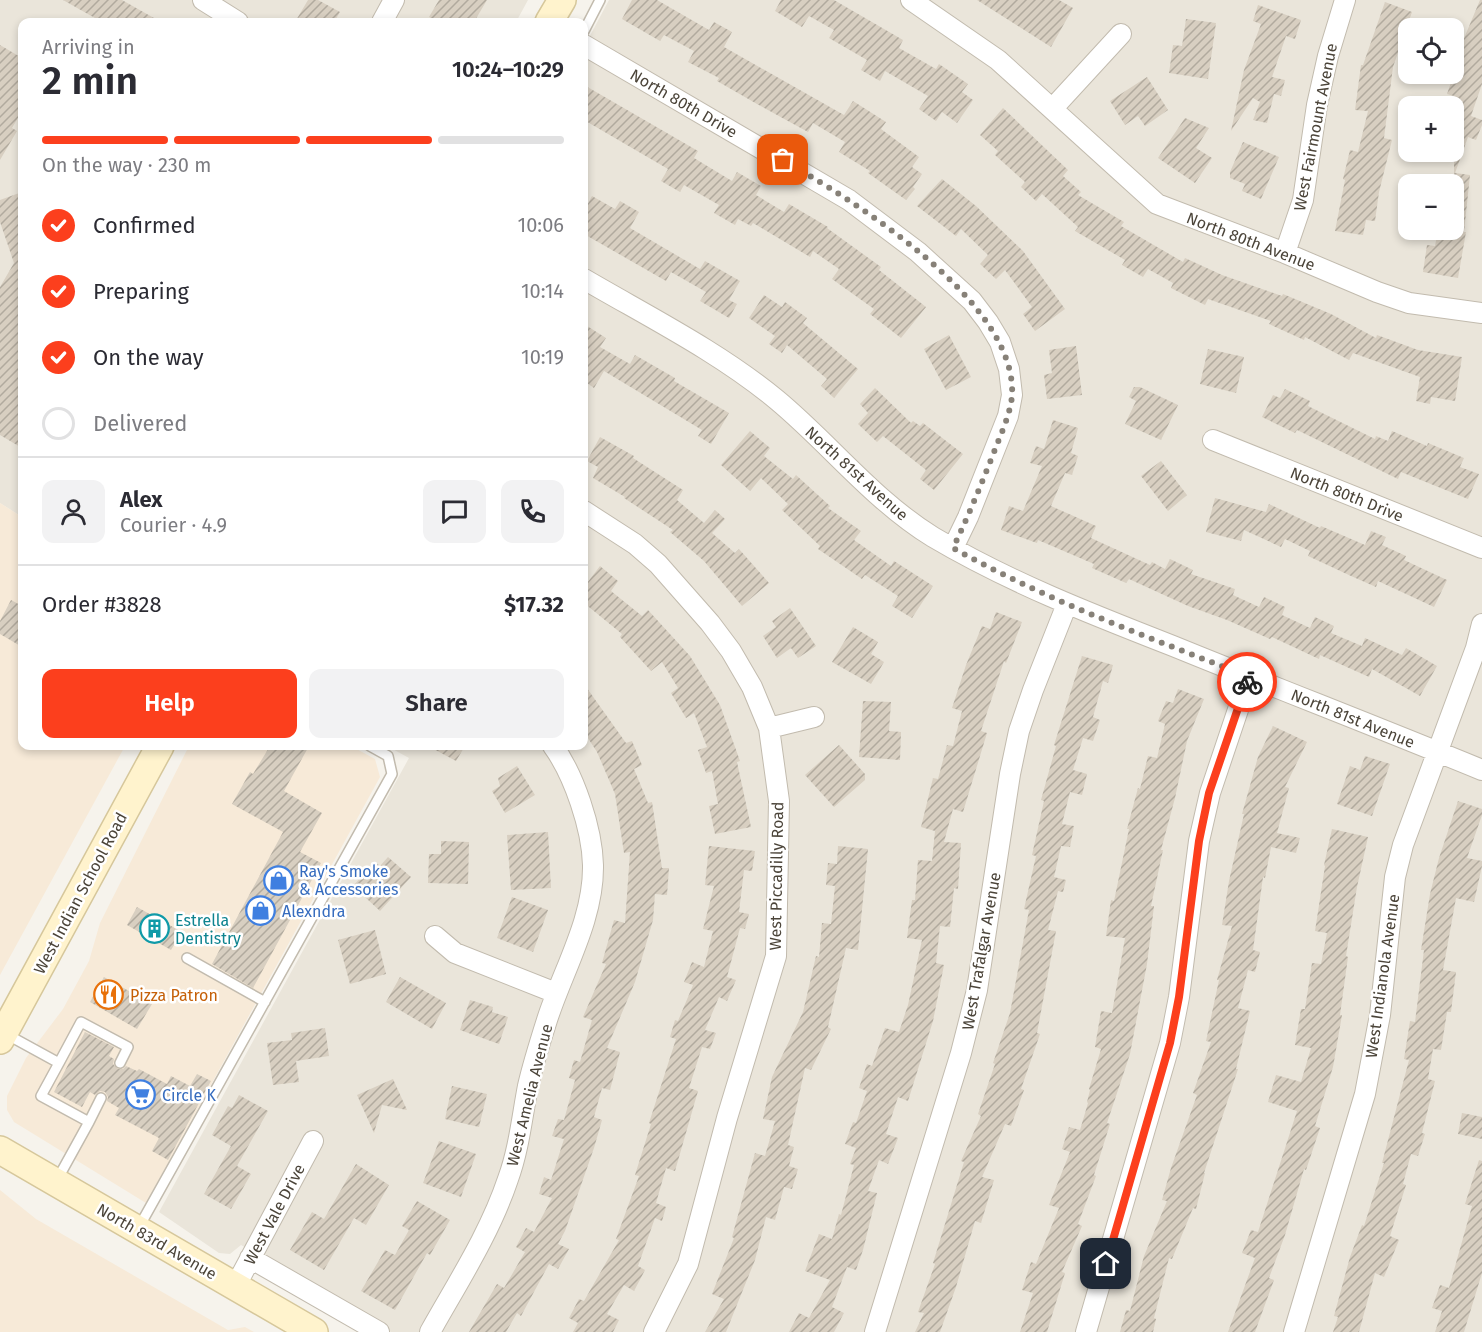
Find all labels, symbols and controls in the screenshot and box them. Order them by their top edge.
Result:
map controls [1398,18,1464,240]
button: locate [1398,18,1464,84]
text: Arriving in [42,35,135,59]
street label: West Fairmount Avenue [1290,42,1341,213]
text: 10:24–10:29 [452,56,564,83]
text: 2 min [42,58,138,104]
street label: North 80th Drive [627,65,741,142]
button: + [1398,96,1464,162]
pin [757,134,808,185]
icon: bag [766,143,799,176]
text: On the way · 230 m [42,153,211,177]
button: − [1398,174,1464,240]
street label: North 80th Avenue [1184,208,1318,275]
icon: check [42,209,75,242]
text: Confirmed [93,212,196,239]
text: 10:06 [518,213,564,237]
icon: check [42,275,75,308]
text: Preparing [93,278,189,305]
text: 10:14 [521,279,564,303]
icon: check [42,341,75,374]
text: On the way [93,344,204,371]
text: 10:19 [521,345,564,369]
text: Delivered [93,410,188,437]
street label: North 81st Avenue [801,422,912,524]
street label: North 80th Drive [1287,463,1406,526]
button: person [42,480,105,543]
button: chat [423,480,486,543]
button: phone [501,480,564,543]
text: Alex [120,486,163,513]
text: Courier · 4.9 [120,513,227,537]
text: Order #3828 [42,591,162,618]
text: $17.32 [504,591,564,618]
courier [1217,652,1277,712]
icon: bike [1231,666,1264,699]
button: Help [42,669,297,738]
button: Share [309,669,564,738]
street label: North 81st Avenue [1288,685,1417,752]
street label: West Piccadilly Road [766,801,787,951]
street label: West Indian School Road [30,809,131,977]
place label: Ray's Smoke & Accessories [299,862,398,899]
shop icon: Ray's Smoke & Accessories [262,864,294,896]
street label: West Trafalgar Avenue [958,871,1005,1031]
street label: West Indianola Avenue [1362,893,1403,1059]
shop icon: Alexndra [245,895,277,927]
place label: Alexndra [282,902,345,921]
place label: Estrella Dentistry [175,911,241,948]
building icon: Estrella Dentistry [138,913,170,945]
restaurant icon: Pizza Patron [93,979,125,1011]
place label: Pizza Patron [130,986,218,1005]
street label: West Amelia Avenue [503,1022,556,1168]
supermarket icon: Circle K [125,1079,157,1111]
place label: Circle K [162,1086,216,1105]
street label: West Vale Drive [240,1161,309,1268]
street label: North 83rd Avenue [93,1199,220,1283]
pin [1080,1238,1131,1289]
icon: home [1089,1247,1122,1280]

